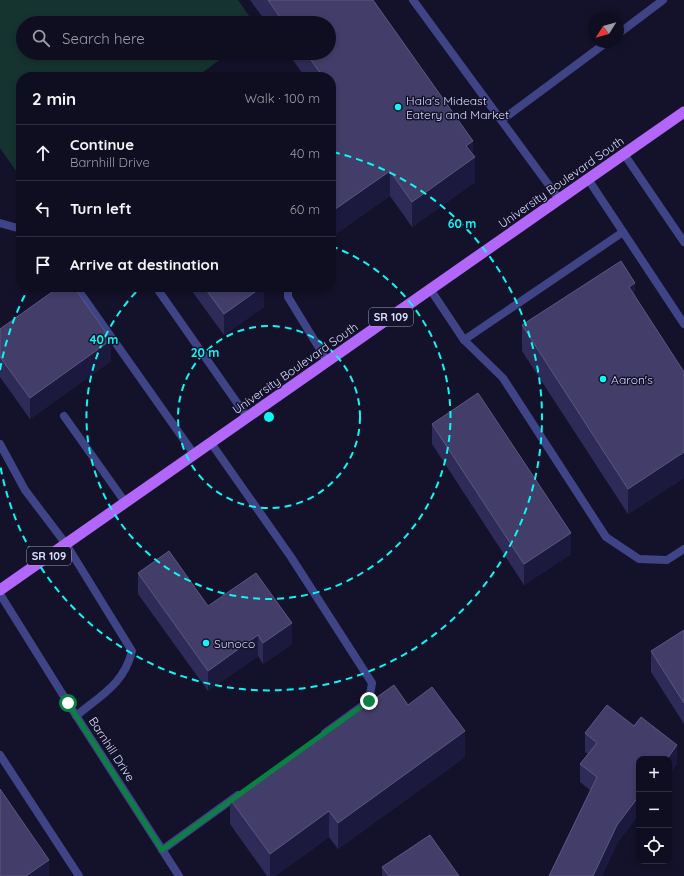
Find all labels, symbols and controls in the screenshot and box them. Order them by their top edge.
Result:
north arrow [588,12,624,48]
search box [16,16,336,60]
icon: search [30,27,52,49]
text: Search here [62,29,145,48]
text: 2 min [32,88,76,109]
text: Walk · 100 m [244,90,320,106]
place label: Hala's Mideast Eatery and Market [406,93,509,122]
marker: Hala's Mideast Eatery and Market [393,102,403,112]
street label: University Boulevard South [495,133,627,231]
text: Continue [70,135,134,154]
icon: ahead [32,142,54,164]
text: 40 m [290,145,320,161]
text: Barnhill Drive [70,154,150,170]
icon: left [32,198,54,220]
text: Turn left [70,199,132,218]
text: 60 m [290,201,320,217]
text: 60 m [448,216,476,231]
icon: arrive [32,254,54,276]
text: Arrive at destination [70,255,219,274]
road number: SR 109 [369,308,413,326]
street label: University Boulevard South [229,319,361,417]
text: 40 m [90,332,118,347]
text: 20 m [191,345,219,360]
place label: Aaron's [611,372,653,387]
marker: Aaron's [598,374,608,384]
centre of rings [262,410,276,424]
road number: SR 109 [27,547,71,565]
place label: Sunoco [214,636,255,651]
marker: Sunoco [201,638,211,648]
route end [360,692,378,710]
route start [59,694,77,712]
street label: Barnhill Drive [86,714,138,784]
map controls [636,756,672,864]
button: + [636,756,672,792]
button: − [636,792,672,828]
button: locate [636,828,672,864]

